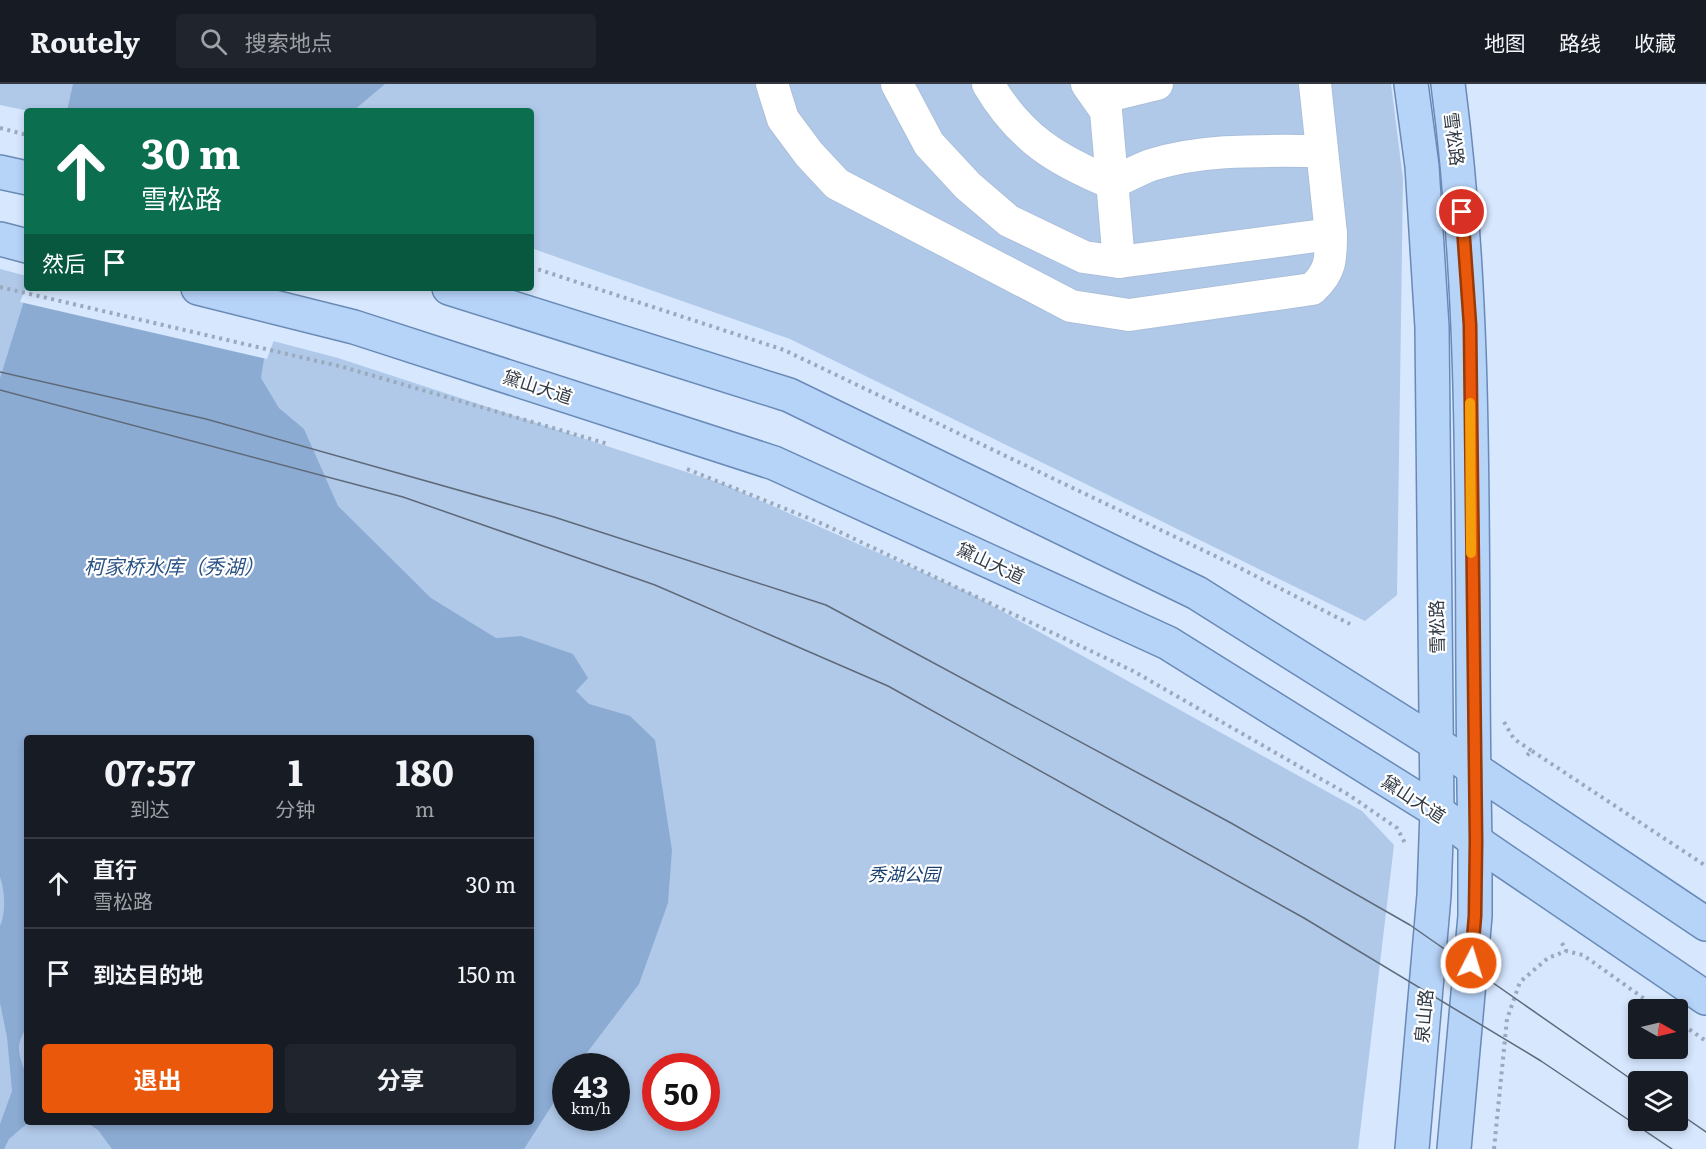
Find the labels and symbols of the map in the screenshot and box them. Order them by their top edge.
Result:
street label: 雪松路 [1438,111,1472,167]
pin [1436,186,1487,237]
street label: 黛山大道 [500,362,576,410]
street label: 黛山大道 [953,535,1029,589]
water label: 柯家桥水库（秀湖） [84,550,264,580]
street label: 雪松路 [1422,600,1450,654]
street label: 黛山大道 [1376,767,1452,829]
park label: 秀湖公园 [868,860,943,887]
position arrow [1439,931,1503,995]
street label: 泉山路 [1407,988,1439,1044]
north arrow [1628,999,1688,1059]
speed limit sign: 50 [642,1053,720,1131]

